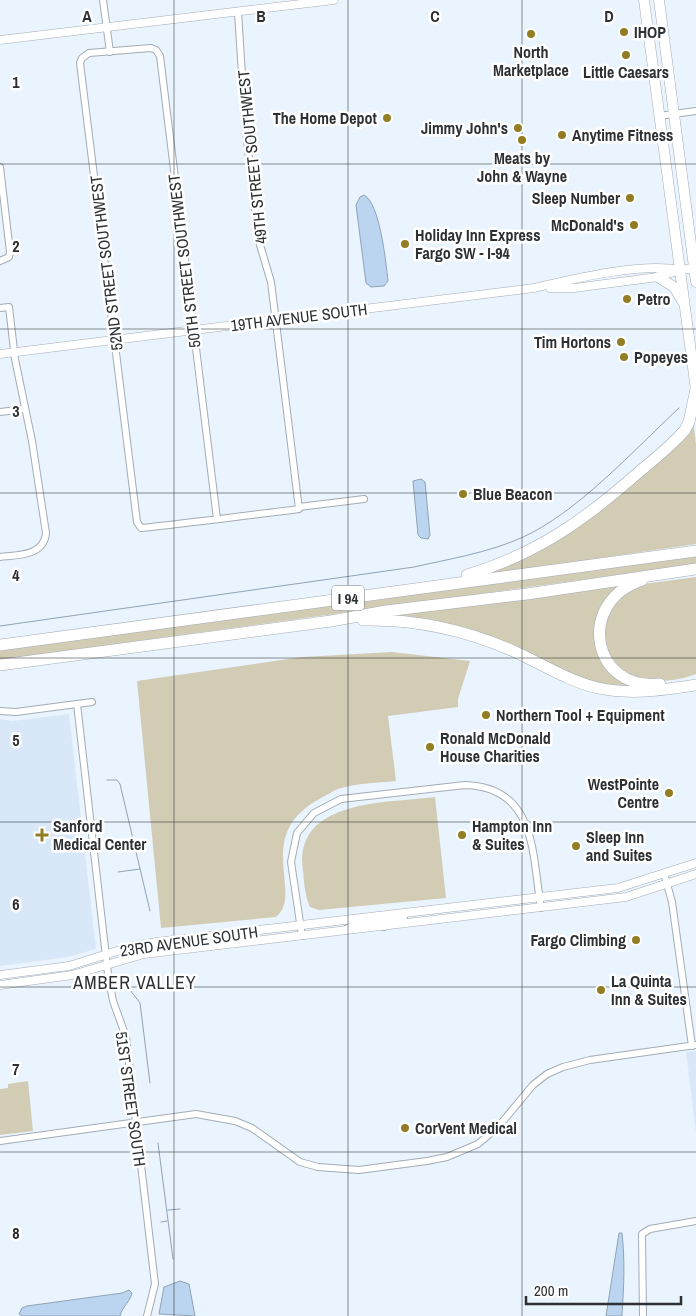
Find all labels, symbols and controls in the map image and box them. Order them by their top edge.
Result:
text: A [82,5,92,27]
text: B [256,5,266,27]
text: C [430,5,440,27]
text: D [604,5,614,27]
place label: IHOP [634,21,666,43]
marker: IHOP [618,26,630,38]
marker: North Marketplace [525,28,537,40]
place label: North Marketplace [493,41,569,81]
marker: Little Caesars [620,49,632,61]
place label: Little Caesars [583,61,669,83]
street label: 49TH STREET SOUTHWEST [232,69,272,245]
text: 1 [12,71,20,93]
place label: The Home Depot [273,107,378,129]
marker: The Home Depot [381,112,393,124]
place label: Jimmy John's [421,117,508,139]
marker: Jimmy John's [512,122,524,134]
place label: Anytime Fitness [572,124,673,146]
marker: Anytime Fitness [556,129,568,141]
marker: Meats by John & Wayne [516,134,528,146]
place label: Meats by John & Wayne [477,147,567,187]
street label: 50TH STREET SOUTHWEST [162,173,206,349]
street label: 52ND STREET SOUTHWEST [84,174,128,352]
place label: Sleep Number [532,187,621,209]
marker: Sleep Number [624,192,636,204]
place label: McDonald's [551,214,624,236]
marker: McDonald's [628,219,640,231]
place label: Holiday Inn Express Fargo SW - I-94 [415,224,540,264]
text: 2 [12,235,20,257]
marker: Holiday Inn Express Fargo SW - I-94 [399,238,411,250]
place label: Petro [637,288,671,310]
marker: Petro [621,293,633,305]
street label: 19TH AVENUE SOUTH [229,298,369,336]
place label: Tim Hortons [534,331,611,353]
marker: Tim Hortons [615,336,627,348]
place label: Popeyes [634,346,688,368]
marker: Popeyes [618,351,630,363]
text: 3 [12,400,20,422]
place label: Blue Beacon [473,483,552,505]
marker: Blue Beacon [457,488,469,500]
text: 4 [12,564,20,586]
road number: I 94 [332,586,364,610]
place label: Northern Tool + Equipment [496,704,665,726]
marker: Northern Tool + Equipment [480,709,492,721]
place label: Ronald McDonald House Charities [440,727,551,767]
text: 5 [12,729,20,751]
marker: Ronald McDonald House Charities [424,741,436,753]
place label: WestPointe Centre [588,773,659,813]
marker: WestPointe Centre [663,787,675,799]
place label: Sanford Medical Center [53,815,147,855]
place label: Hampton Inn & Suites [472,815,552,855]
place label: Sleep Inn and Suites [586,826,652,866]
marker: Sanford Medical Center [35,828,49,842]
marker: Hampton Inn & Suites [456,829,468,841]
marker: Sleep Inn and Suites [570,840,582,852]
text: 6 [12,893,20,915]
street label: 23RD AVENUE SOUTH [119,920,259,962]
place label: Fargo Climbing [530,929,626,951]
marker: Fargo Climbing [630,934,642,946]
district label: AMBER VALLEY [72,970,197,995]
place label: La Quinta Inn & Suites [611,970,687,1010]
marker: La Quinta Inn & Suites [595,984,607,996]
street label: 51ST STREET SOUTH [111,1030,151,1168]
text: 7 [12,1058,20,1080]
place label: CorVent Medical [415,1117,517,1139]
marker: CorVent Medical [399,1122,411,1134]
text: 8 [12,1222,20,1244]
scale bar [526,1274,681,1306]
text: 200 m [534,1280,568,1301]

